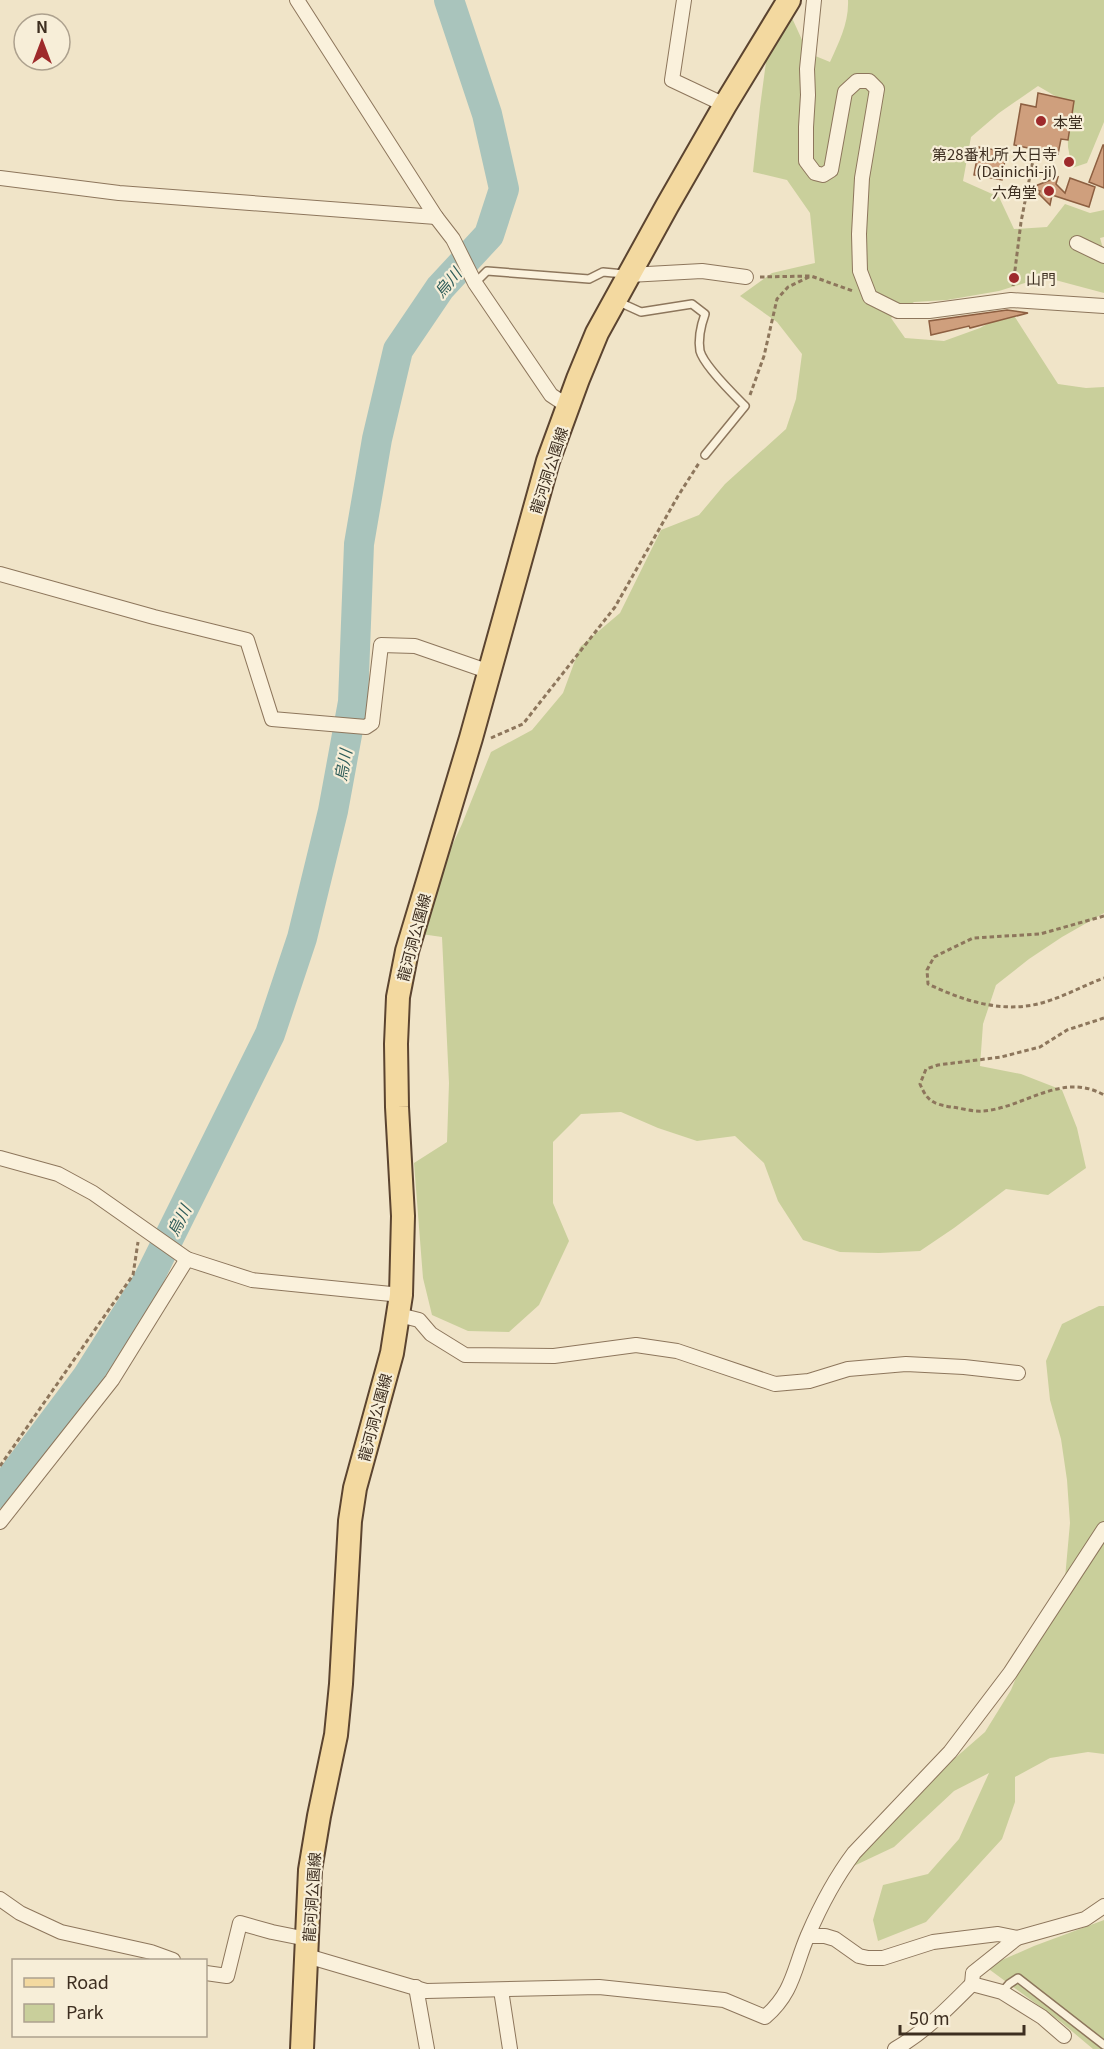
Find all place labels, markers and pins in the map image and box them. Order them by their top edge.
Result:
place label: 本堂 [1053,111,1083,132]
marker: 本堂 [1034,114,1048,128]
place label: 第28番札所 大日寺 (Dainichi-ji) [932,143,1057,181]
marker: 第28番札所 大日寺 (Dainichi-ji) [1062,155,1076,169]
place label: 六角堂 [992,181,1037,202]
marker: 六角堂 [1042,184,1056,198]
place label: 山門 [1026,268,1056,289]
marker: 山門 [1007,271,1021,285]

